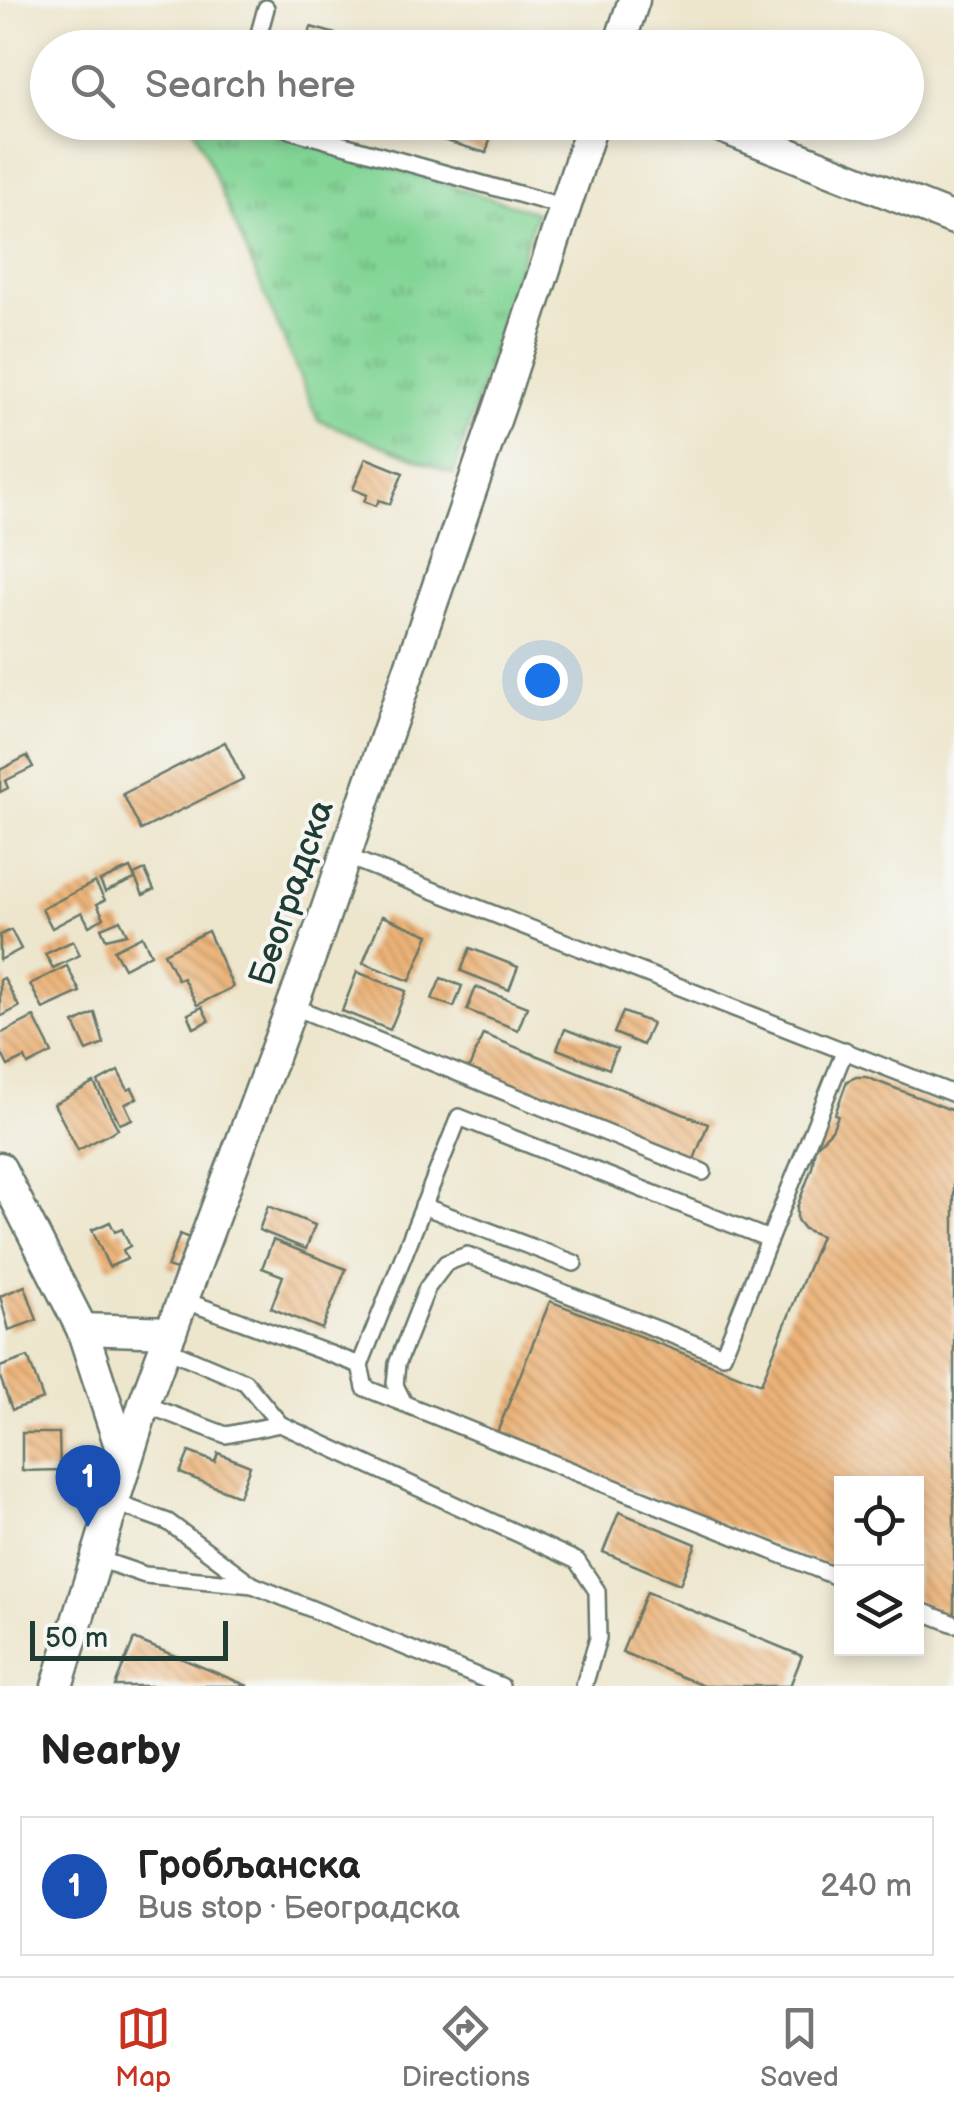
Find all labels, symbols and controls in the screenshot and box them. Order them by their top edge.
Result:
search box [30,30,924,140]
icon: search [65,58,120,113]
text: Search here [145,63,356,108]
your location [517,655,568,706]
street label: Београдска [240,794,344,991]
pin: 1 [56,1444,120,1527]
map controls [834,1476,924,1656]
button: locate [834,1476,924,1566]
button: layers [834,1566,924,1656]
scale bar [30,1616,228,1660]
text: 50 m [45,1622,108,1655]
text: Nearby [40,1726,180,1777]
text: Гробљанска [137,1844,360,1889]
text: 1 [68,1867,81,1906]
text: 240 m [820,1867,912,1906]
text: Bus stop · Београдска [137,1889,460,1928]
tab: Map [115,2001,171,2094]
tab: Directions [401,2001,530,2094]
tab: Saved [760,2001,839,2094]

